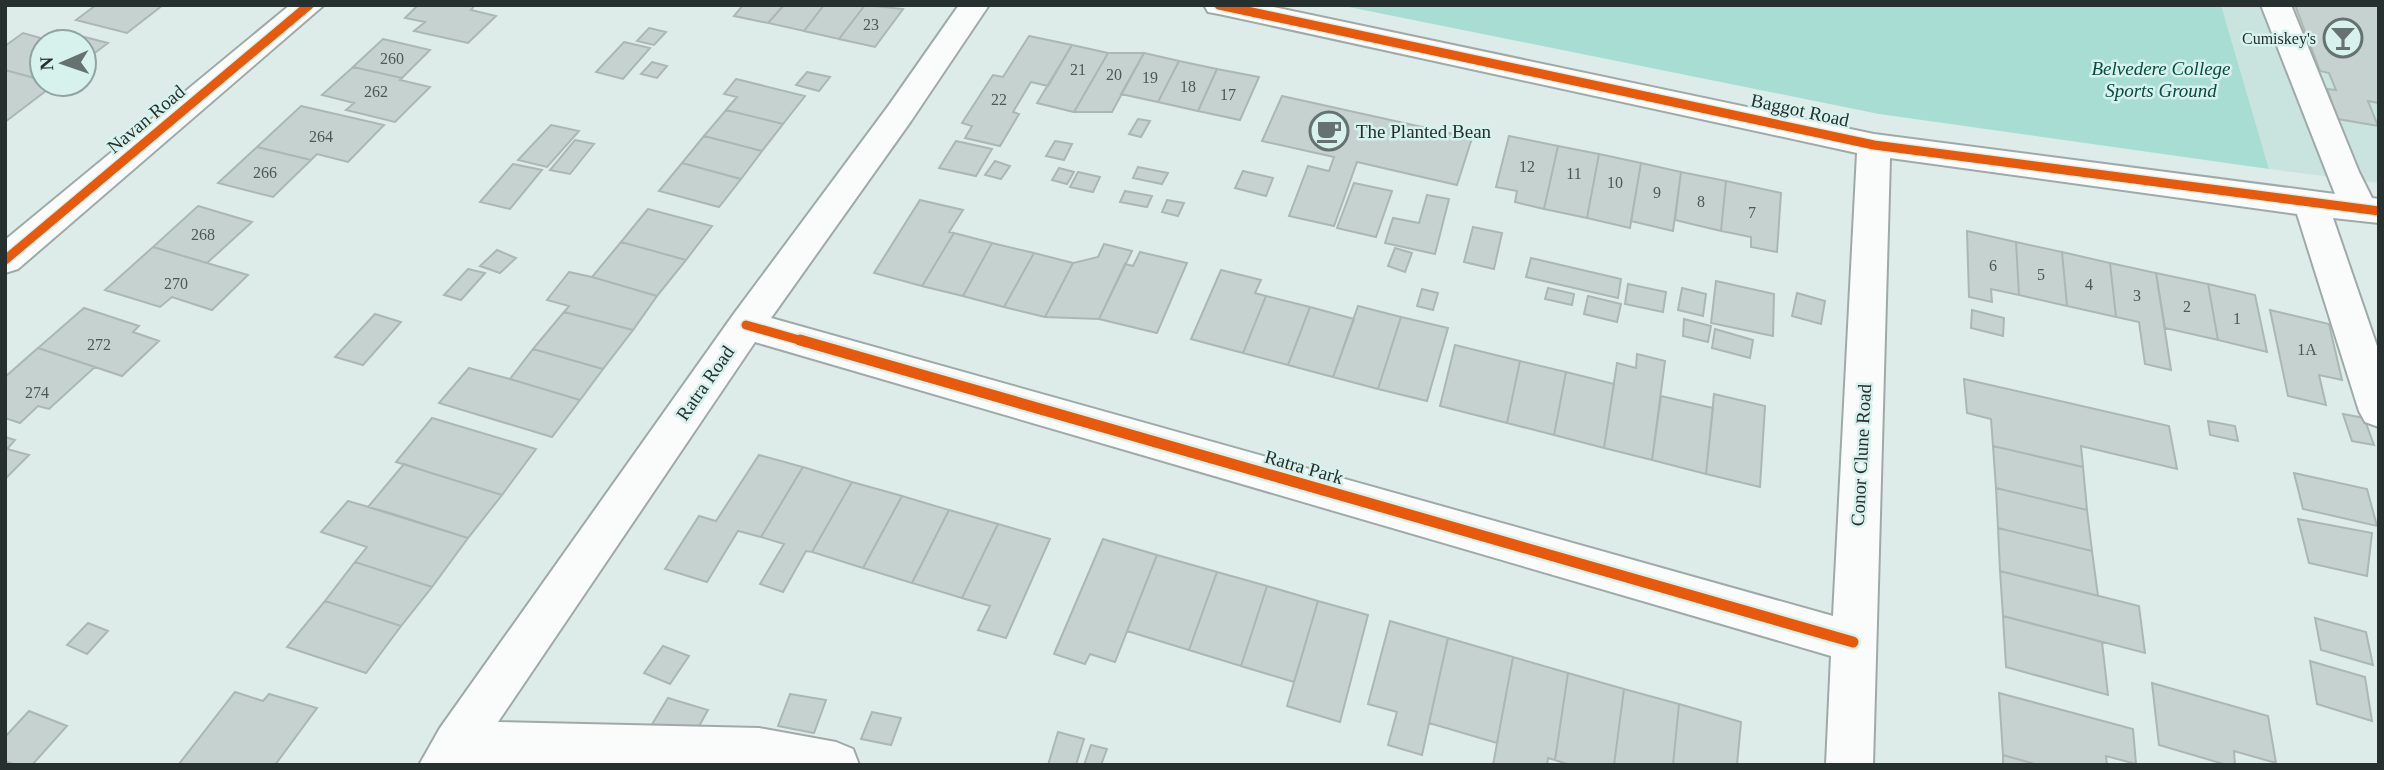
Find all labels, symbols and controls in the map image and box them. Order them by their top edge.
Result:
house number: 23 [863,16,879,33]
bar icon: Cumiskey's [2322,17,2364,59]
north arrow [28,28,98,98]
place label: Cumiskey's [2242,30,2316,48]
house number: 260 [380,50,404,67]
text: N [36,56,57,71]
park label: Belvedere College Sports Ground [2091,58,2231,101]
house number: 21 [1070,61,1086,78]
house number: 20 [1106,66,1122,83]
house number: 19 [1142,69,1158,86]
house number: 18 [1180,78,1196,95]
street label: Navan Road [103,80,189,157]
house number: 262 [364,83,388,100]
house number: 17 [1220,86,1236,103]
street label: Baggot Road [1749,89,1851,131]
house number: 22 [991,91,1007,108]
cafe icon: The Planted Bean [1308,110,1350,152]
place label: The Planted Bean [1356,121,1492,142]
house number: 264 [309,128,333,145]
house number: 12 [1519,158,1535,175]
house number: 266 [253,164,277,181]
house number: 11 [1566,165,1582,182]
house number: 10 [1607,174,1623,191]
house number: 9 [1653,184,1661,201]
house number: 8 [1697,193,1705,210]
house number: 7 [1748,204,1756,221]
house number: 268 [191,226,215,243]
house number: 6 [1989,257,1997,274]
house number: 5 [2037,266,2045,283]
house number: 270 [164,275,188,292]
house number: 4 [2085,276,2093,293]
house number: 3 [2133,287,2141,304]
house number: 2 [2183,298,2191,315]
house number: 1 [2233,310,2241,327]
house number: 272 [87,336,111,353]
street label: Ratra Road [672,341,739,424]
house number: 1A [2297,341,2317,358]
street label: Conor Clune Road [1847,383,1875,527]
house number: 274 [25,384,49,401]
street label: Ratra Park [1262,446,1346,488]

